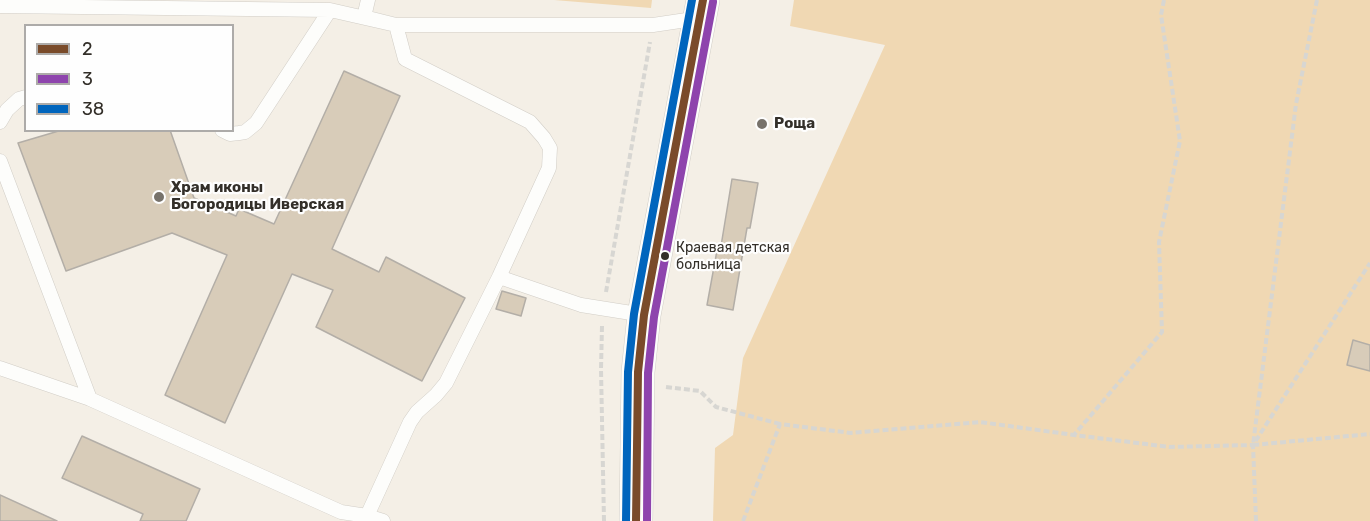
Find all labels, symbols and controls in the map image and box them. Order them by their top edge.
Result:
legend [24,24,234,132]
text: 2 [82,38,93,60]
text: 3 [82,68,93,90]
text: 38 [82,98,104,120]
place label: Роща [774,115,815,133]
marker: Роща [755,117,769,131]
place label: Храм иконы Богородицы Иверская [171,179,344,214]
marker: Храм иконы Богородицы Иверская [152,190,166,204]
place label: Краевая детская больница [676,240,790,272]
marker: Краевая детская больница [659,250,671,262]

